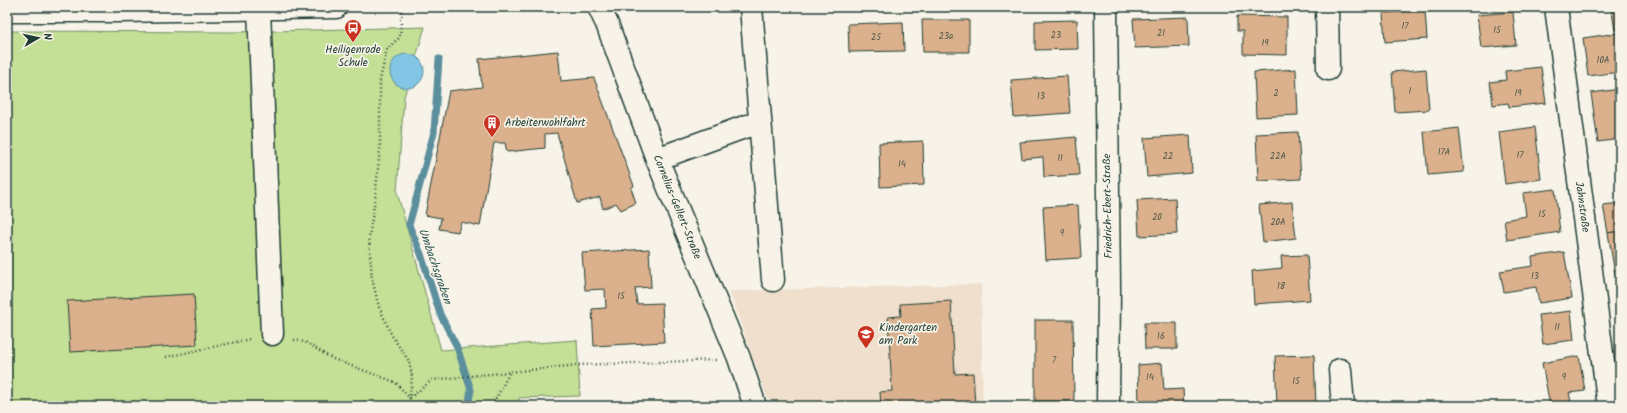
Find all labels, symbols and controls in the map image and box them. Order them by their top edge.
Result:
north arrow [18,18,58,58]
bus stop icon: Heiligenrode Schule [343,18,363,43]
house number: 17 [1402,19,1409,34]
house number: 15 [1493,23,1502,38]
house number: 21 [1157,26,1165,41]
house number: 23 [1051,28,1061,43]
house number: 23a [939,29,953,44]
house number: 25 [871,30,882,45]
text: N [37,32,56,41]
house number: 19 [1261,36,1269,51]
place label: Heiligenrode Schule [325,41,381,72]
house number: 10A [1597,53,1610,68]
house number: 1 [1409,84,1412,99]
house number: 2 [1273,86,1279,101]
house number: 19 [1514,86,1522,101]
house number: 13 [1037,89,1045,104]
building icon: Arbeiterwohlfahrt [482,113,502,138]
place label: Arbeiterwohlfahrt [505,114,586,132]
house number: 17A [1438,145,1451,160]
house number: 17 [1517,148,1524,163]
house number: 22 [1163,149,1173,164]
house number: 22A [1270,149,1286,164]
house number: 11 [1057,151,1063,166]
street label: Cornelius-Gellert-Straße [648,152,706,262]
street label: Friedrich-Ebert-Straße [1098,153,1118,259]
house number: 14 [898,157,906,172]
street label: Jahnstraße [1570,180,1594,234]
house number: 15 [1538,207,1547,222]
house number: 20 [1152,210,1162,225]
house number: 20A [1270,215,1286,230]
water label: Umbachsgraben [413,226,457,308]
house number: 9 [1060,226,1065,241]
house number: 13 [1531,269,1539,284]
house number: 18 [1277,279,1286,294]
house number: 15 [617,289,626,304]
place label: Kindergarten am Park [879,319,937,350]
house number: 11 [1554,320,1560,335]
school or university icon: Kindergarten am Park [856,324,876,349]
house number: 16 [1157,329,1165,344]
house number: 7 [1052,353,1057,368]
house number: 14 [1146,370,1154,385]
house number: 9 [1562,370,1567,385]
house number: 15 [1292,374,1301,389]

